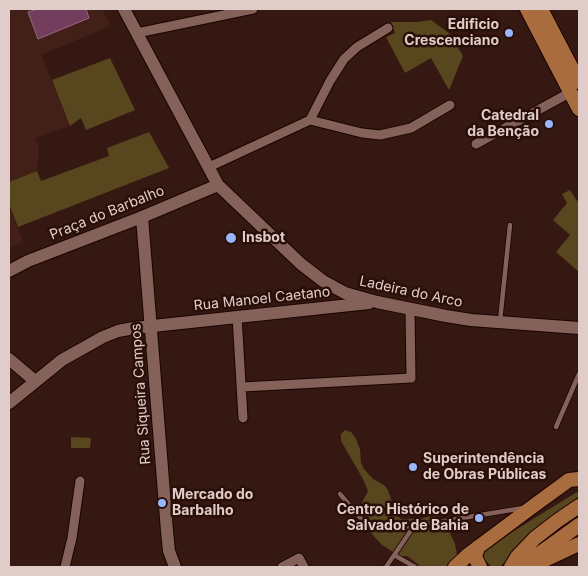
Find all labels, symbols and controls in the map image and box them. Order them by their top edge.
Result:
place label: Edificio Crescenciano [404,17,499,49]
marker: Edificio Crescenciano [503,27,515,39]
place label: Catedral da Benção [467,108,539,140]
marker: Catedral da Benção [543,118,555,130]
street label: Praça do Barbalho [47,182,167,244]
place label: Insbot [242,230,285,246]
marker: Insbot [224,231,238,245]
street label: Ladeira do Arco [358,273,464,311]
street label: Rua Manoel Caetano [193,283,331,315]
street label: Rua Siqueira Campos [128,323,154,465]
place label: Superintendência de Obras Públicas [423,451,546,484]
marker: Superintendência de Obras Públicas [407,461,419,473]
place label: Mercado do Barbalho [172,487,253,520]
marker: Mercado do Barbalho [156,497,168,509]
place label: Centro Histórico de Salvador de Bahia [337,502,469,534]
marker: Centro Histórico de Salvador de Bahia [473,512,485,524]

